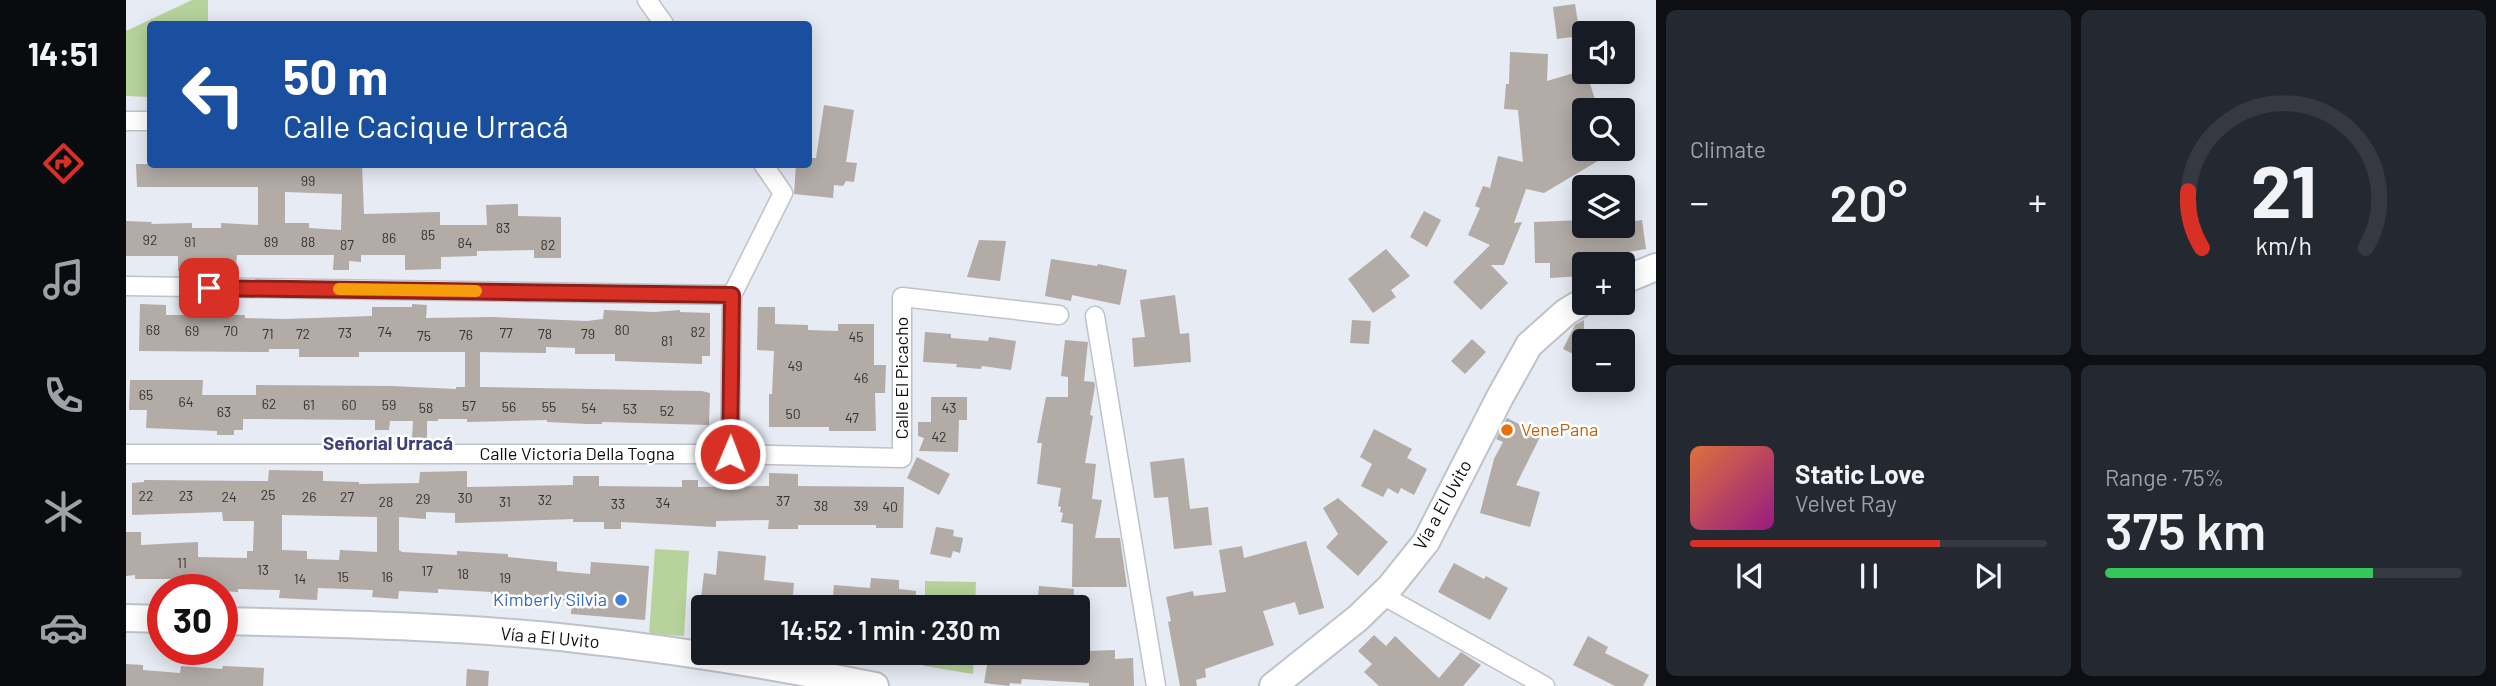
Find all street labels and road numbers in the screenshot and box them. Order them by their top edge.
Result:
street label: Calle El Picacho [890,317,912,439]
street label: Calle Victoria Della Togna [479,442,675,464]
street label: Vía a El Uvito [1408,456,1476,553]
street label: Vía a El Uvito [500,622,601,652]

